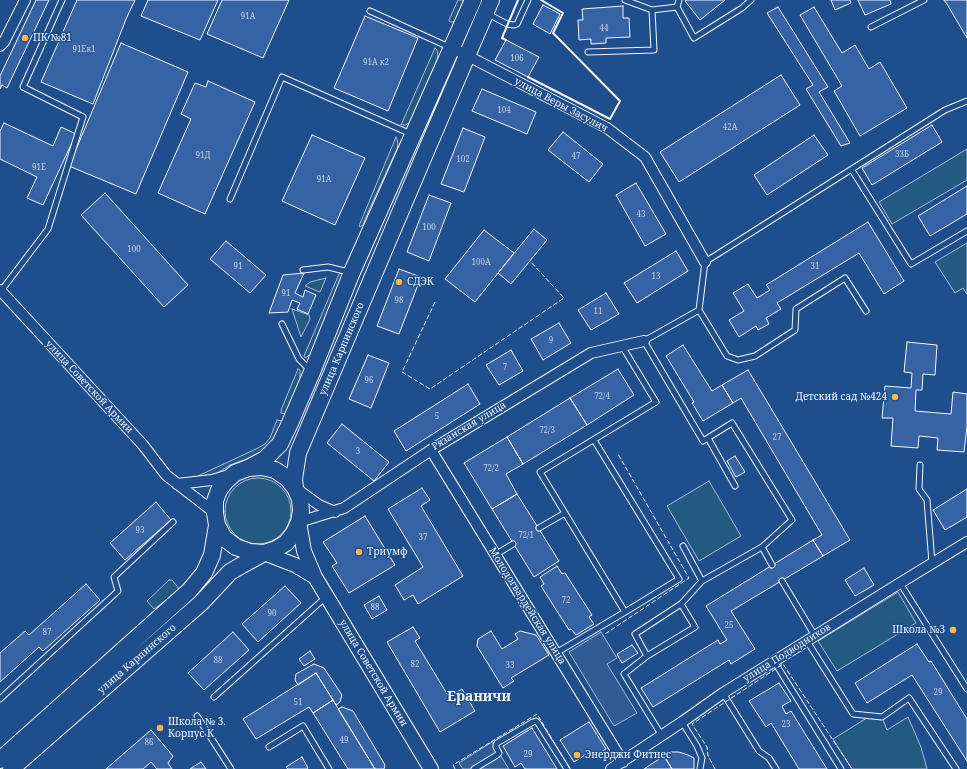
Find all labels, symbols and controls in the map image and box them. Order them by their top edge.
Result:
house number: 91А [241,12,255,22]
house number: 44 [600,24,608,34]
place label: ПК №81 [33,32,72,44]
marker: ПК №81 [20,33,30,43]
house number: 91Ек1 [72,45,96,55]
house number: 106 [510,54,524,64]
house number: 91А к2 [363,58,389,68]
street label: улица Веры Засулич [512,75,610,135]
house number: 104 [497,106,511,116]
house number: 42А [723,123,737,133]
house number: 33Б [895,150,909,160]
house number: 91Д [196,151,210,161]
house number: 47 [572,152,580,162]
house number: 102 [456,155,470,165]
house number: 91Е [32,163,46,173]
house number: 91А [317,175,331,185]
house number: 43 [637,210,645,220]
house number: 100 [422,223,436,233]
house number: 100 [127,245,141,255]
house number: 100А [471,258,491,268]
house number: 91 [234,262,242,272]
house number: 31 [811,262,819,272]
house number: 13 [652,272,660,282]
place label: СДЭК [407,276,434,288]
marker: СДЭК [394,277,404,287]
house number: 91 [282,289,290,299]
house number: 98 [395,296,403,306]
street label: улица Карпинского [317,301,367,397]
house number: 11 [594,307,602,317]
house number: 9 [549,336,553,346]
street label: улица Советской Армии [43,338,135,436]
house number: 7 [503,363,507,373]
house number: 96 [365,376,373,386]
place label: Детский сад №424 [796,391,887,403]
house number: 72/4 [594,392,610,402]
marker: Детский сад №424 [890,392,900,402]
street label: Рязанская улица [430,399,508,453]
house number: 5 [435,412,439,422]
house number: 72/3 [539,426,555,436]
house number: 27 [773,433,781,443]
house number: 3 [356,447,360,457]
house number: 72/2 [483,464,499,474]
house number: 93 [136,526,144,536]
house number: 72/1 [518,531,534,541]
house number: 37 [419,533,427,543]
street label: Молодогвардейская улица [486,545,568,667]
place label: Триумф [367,546,408,558]
marker: Триумф [354,547,364,557]
house number: 72 [562,596,570,606]
house number: 88 [371,603,379,613]
house number: 90 [268,609,276,619]
street label: улица Советской Армии [336,617,410,729]
house number: 25 [725,621,733,631]
street label: улица Подводников [741,621,833,685]
street label: улица Карпинского [95,622,179,696]
place label: Школа №3 [892,624,945,636]
marker: Школа №3 [948,625,958,635]
house number: 87 [43,628,51,638]
house number: 88 [214,656,222,666]
house number: 82 [411,660,419,670]
house number: 33 [506,661,514,671]
house number: 29 [934,688,942,698]
district label: Ераничи [447,689,511,705]
house number: 51 [294,698,302,708]
place label: Школа № 3. Корпус К [168,716,226,740]
house number: 23 [782,720,790,730]
marker: Школа № 3. Корпус К [155,723,165,733]
house number: 49 [340,736,348,746]
house number: 86 [145,738,153,748]
place label: Энерджи Фитнес [585,749,671,761]
house number: 29 [524,750,532,760]
marker: Энерджи Фитнес [572,750,582,760]

